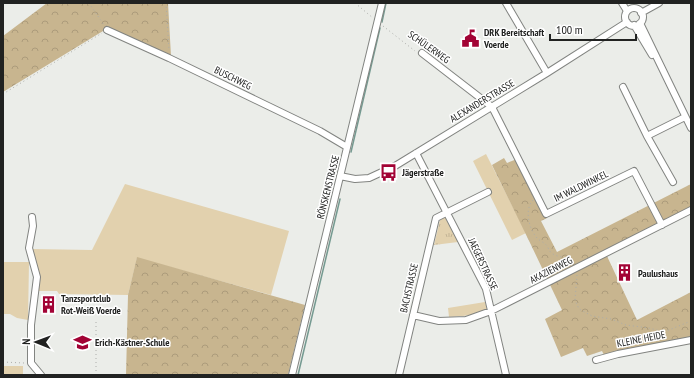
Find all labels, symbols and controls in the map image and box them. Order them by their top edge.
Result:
scale bar [550,16,636,42]
text: 100 m [556,22,583,37]
place label: DRK Bereitschaft Voerde [483,26,544,51]
street label: SCHÜLERWEG [405,28,453,66]
public building icon: DRK Bereitschaft Voerde [461,28,481,48]
street label: BUSCHWEG [212,63,254,93]
street label: ALEXANDERSTRASSE [447,77,517,125]
street label: RÖNSKENSTRASSE [314,154,342,220]
bus stop icon: Jägerstraße [379,162,399,182]
place label: Jägerstraße [401,166,444,179]
street label: IM WALDWINKEL [552,167,611,205]
street label: JAEGERSTRASSE [465,235,501,292]
street label: AKAZIENWEG [527,254,575,286]
street label: BACHSTRASSE [397,262,421,314]
building icon: Paulushaus [615,263,635,283]
place label: Paulushaus [638,267,679,280]
place label: Tanzsportclub Rot-Weiß Voerde [61,292,121,317]
building icon: Tanzsportclub Rot-Weiß Voerde [38,294,58,314]
north arrow [16,322,56,362]
street label: KLEINE HEIDE [616,328,666,350]
school or university icon: Erich-Kästner-Schule [72,332,92,352]
place label: Erich-Kästner-Schule [95,336,169,349]
text: N [19,339,33,345]

